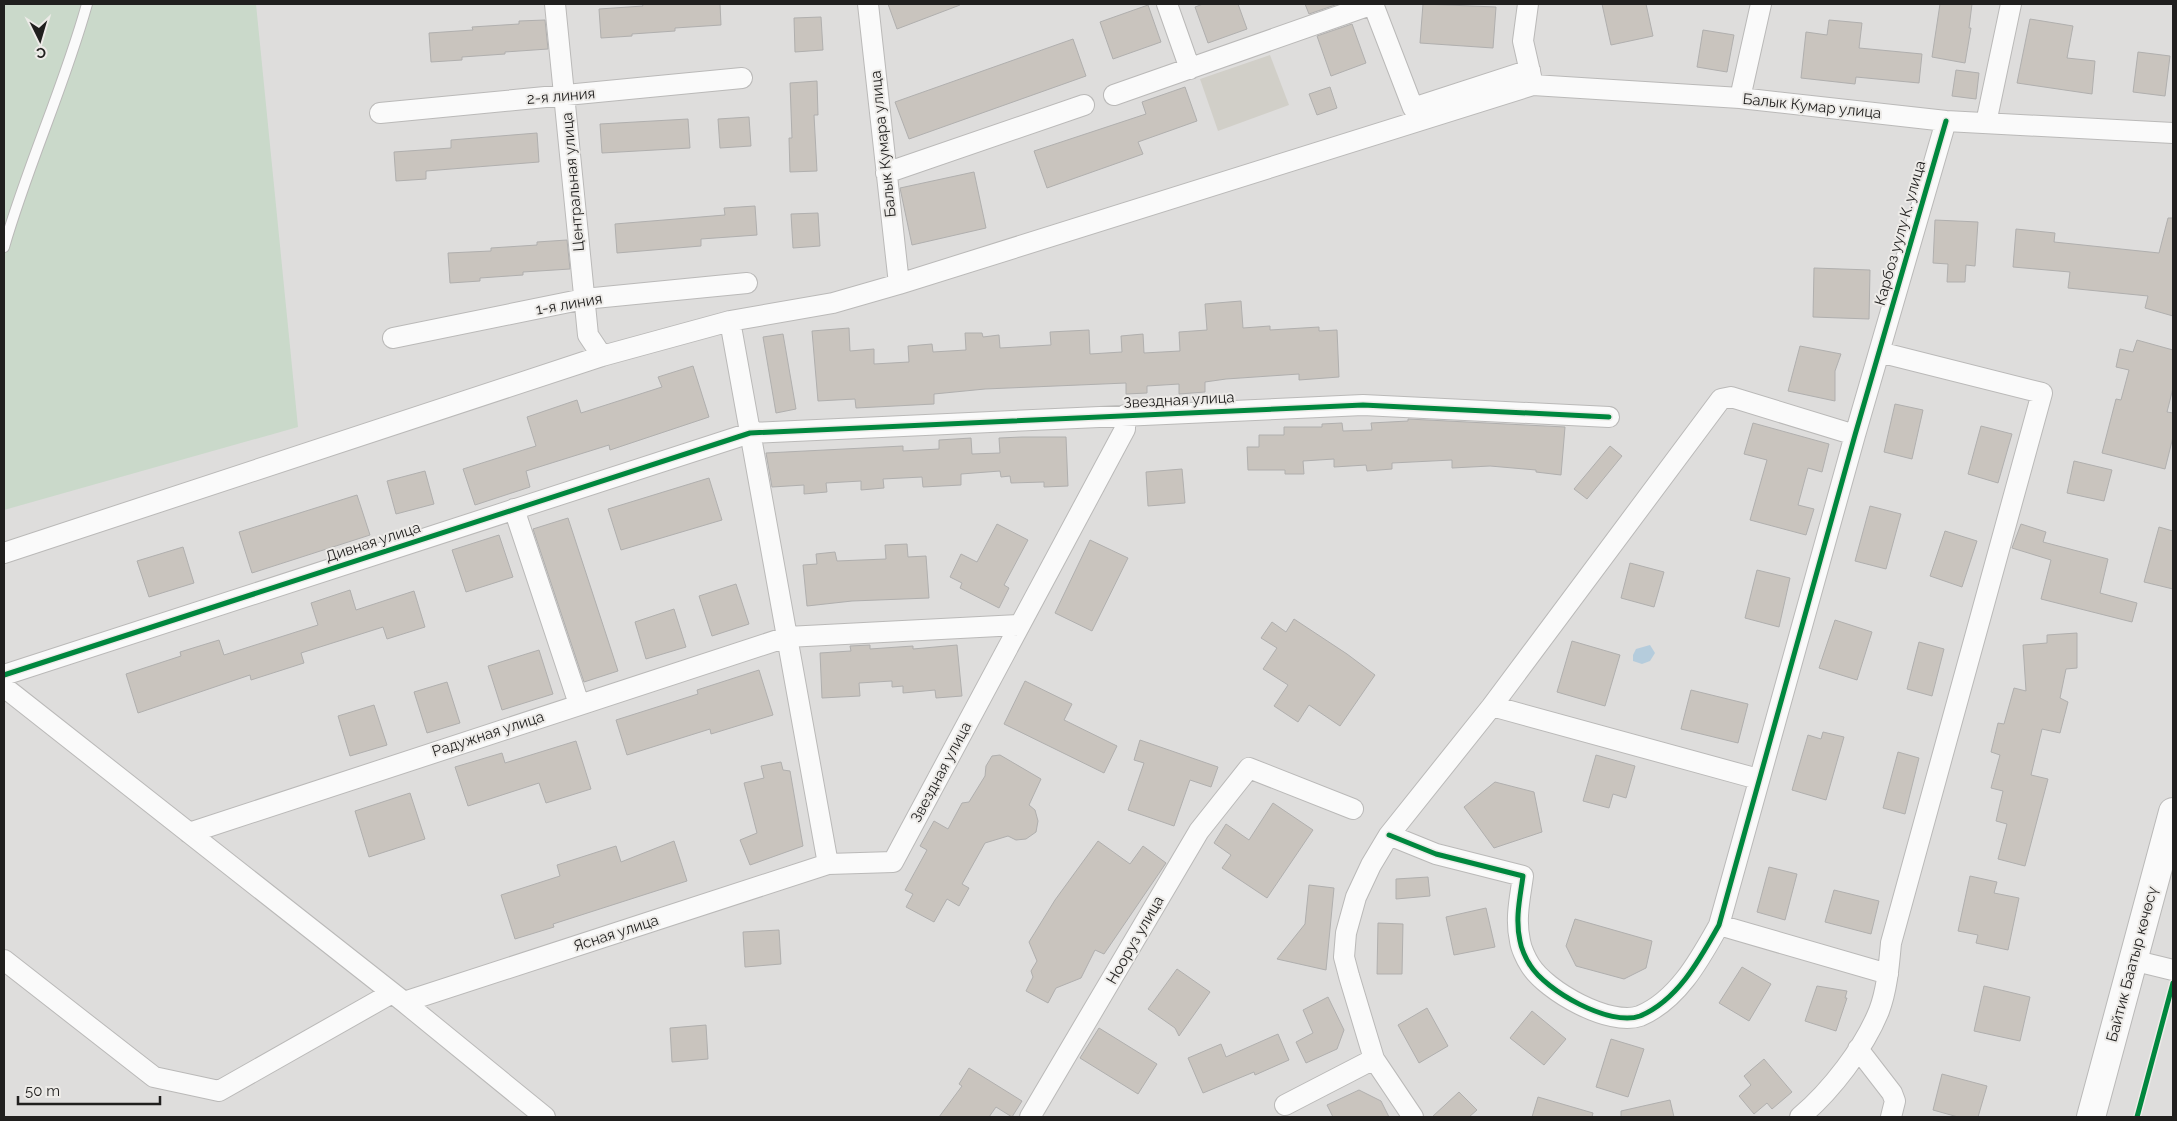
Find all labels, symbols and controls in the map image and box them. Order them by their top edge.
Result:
north arrow [15,15,65,65]
text: С [35,45,47,61]
street label: Балык Кумара улица [866,70,900,218]
street label: 2-я линия [526,84,596,108]
street label: Балык Кумар улица [1742,90,1882,122]
street label: Центральная улица [558,112,588,252]
street label: Карбоз уулу К. улица [1871,158,1929,308]
street label: 1-я линия [534,289,604,319]
street label: Звездная улица [1123,388,1235,412]
street label: Дивная улица [323,518,423,566]
street label: Радужная улица [430,707,546,761]
street label: Звездная улица [907,719,975,825]
street label: Байтик Баатыр көчөсү [2103,884,2161,1044]
street label: Нооруз улица [1103,893,1167,987]
street label: Ясная улица [571,911,661,955]
scale bar [18,1074,160,1106]
text: 50 m [25,1082,60,1100]

